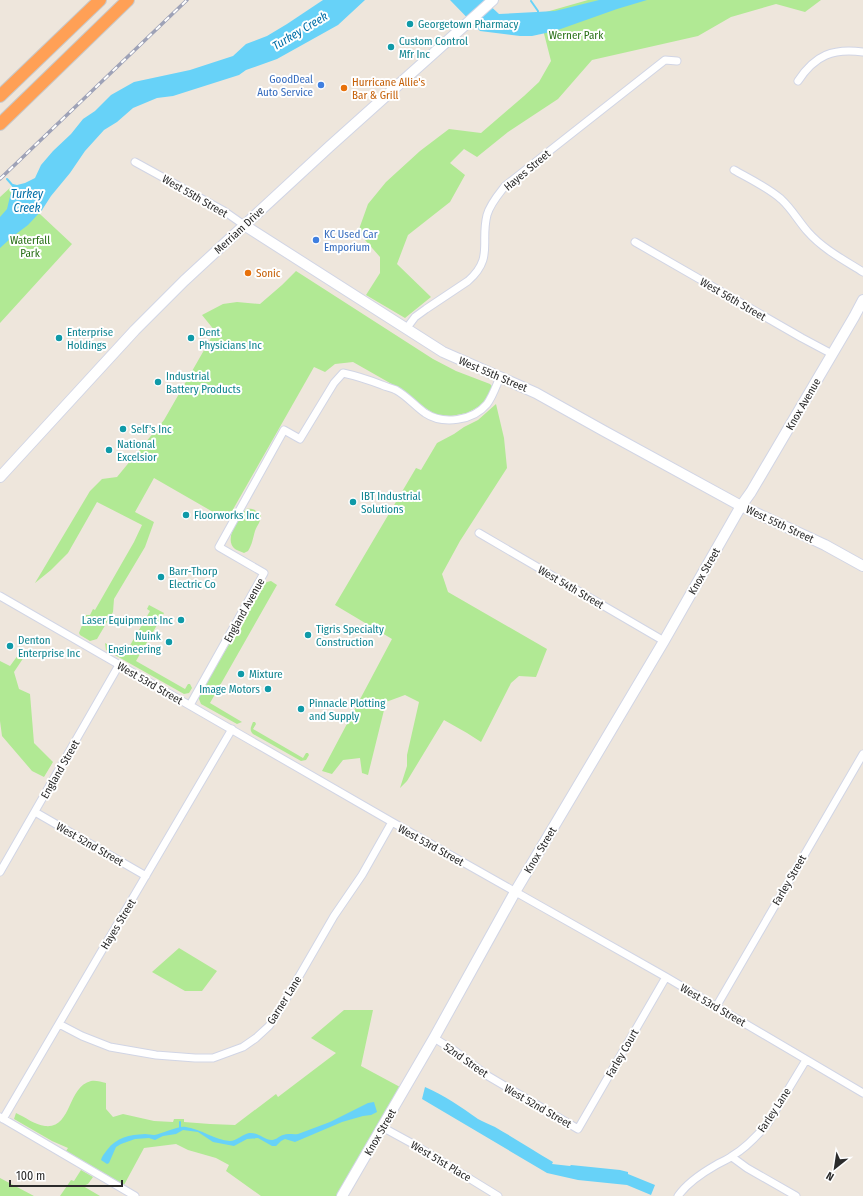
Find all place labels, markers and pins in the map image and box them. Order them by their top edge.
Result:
place label: Georgetown Pharmacy [418,18,519,31]
marker: Georgetown Pharmacy [405,19,415,29]
place label: Custom Control Mfr Inc [399,35,468,61]
marker: Custom Control Mfr Inc [386,42,396,52]
place label: GoodDeal Auto Service [257,73,313,99]
place label: Hurricane Allie's Bar & Grill [352,76,425,102]
marker: GoodDeal Auto Service [316,80,326,90]
marker: Hurricane Allie's Bar & Grill [339,83,349,93]
place label: KC Used Car Emporium [324,228,378,254]
marker: KC Used Car Emporium [311,235,321,245]
place label: Sonic [256,267,281,280]
marker: Sonic [243,268,253,278]
place label: Enterprise Holdings [67,326,113,352]
place label: Dent Physicians Inc [199,326,262,352]
marker: Enterprise Holdings [54,333,64,343]
marker: Dent Physicians Inc [186,333,196,343]
place label: Industrial Battery Products [166,370,241,396]
marker: Industrial Battery Products [153,377,163,387]
place label: Self's Inc [131,423,172,436]
marker: Self's Inc [118,424,128,434]
place label: National Excelsior [117,438,157,464]
marker: National Excelsior [104,445,114,455]
place label: IBT Industrial Solutions [361,490,421,516]
marker: IBT Industrial Solutions [348,497,358,507]
place label: Floorworks Inc [194,509,260,522]
marker: Floorworks Inc [181,510,191,520]
place label: Barr-Thorp Electric Co [169,565,218,591]
marker: Barr-Thorp Electric Co [156,572,166,582]
place label: Laser Equipment Inc [82,614,173,627]
marker: Laser Equipment Inc [176,615,186,625]
place label: Tigris Specialty Construction [316,623,384,649]
place label: Nuink Engineering [108,630,162,656]
marker: Tigris Specialty Construction [303,630,313,640]
place label: Denton Enterprise Inc [18,634,80,660]
marker: Nuink Engineering [164,637,174,647]
marker: Denton Enterprise Inc [5,641,15,651]
place label: Mixture [249,668,283,681]
marker: Mixture [236,669,246,679]
place label: Image Motors [199,683,260,696]
marker: Image Motors [263,684,273,694]
place label: Pinnacle Plotting and Supply [309,697,386,723]
marker: Pinnacle Plotting and Supply [296,704,306,714]

